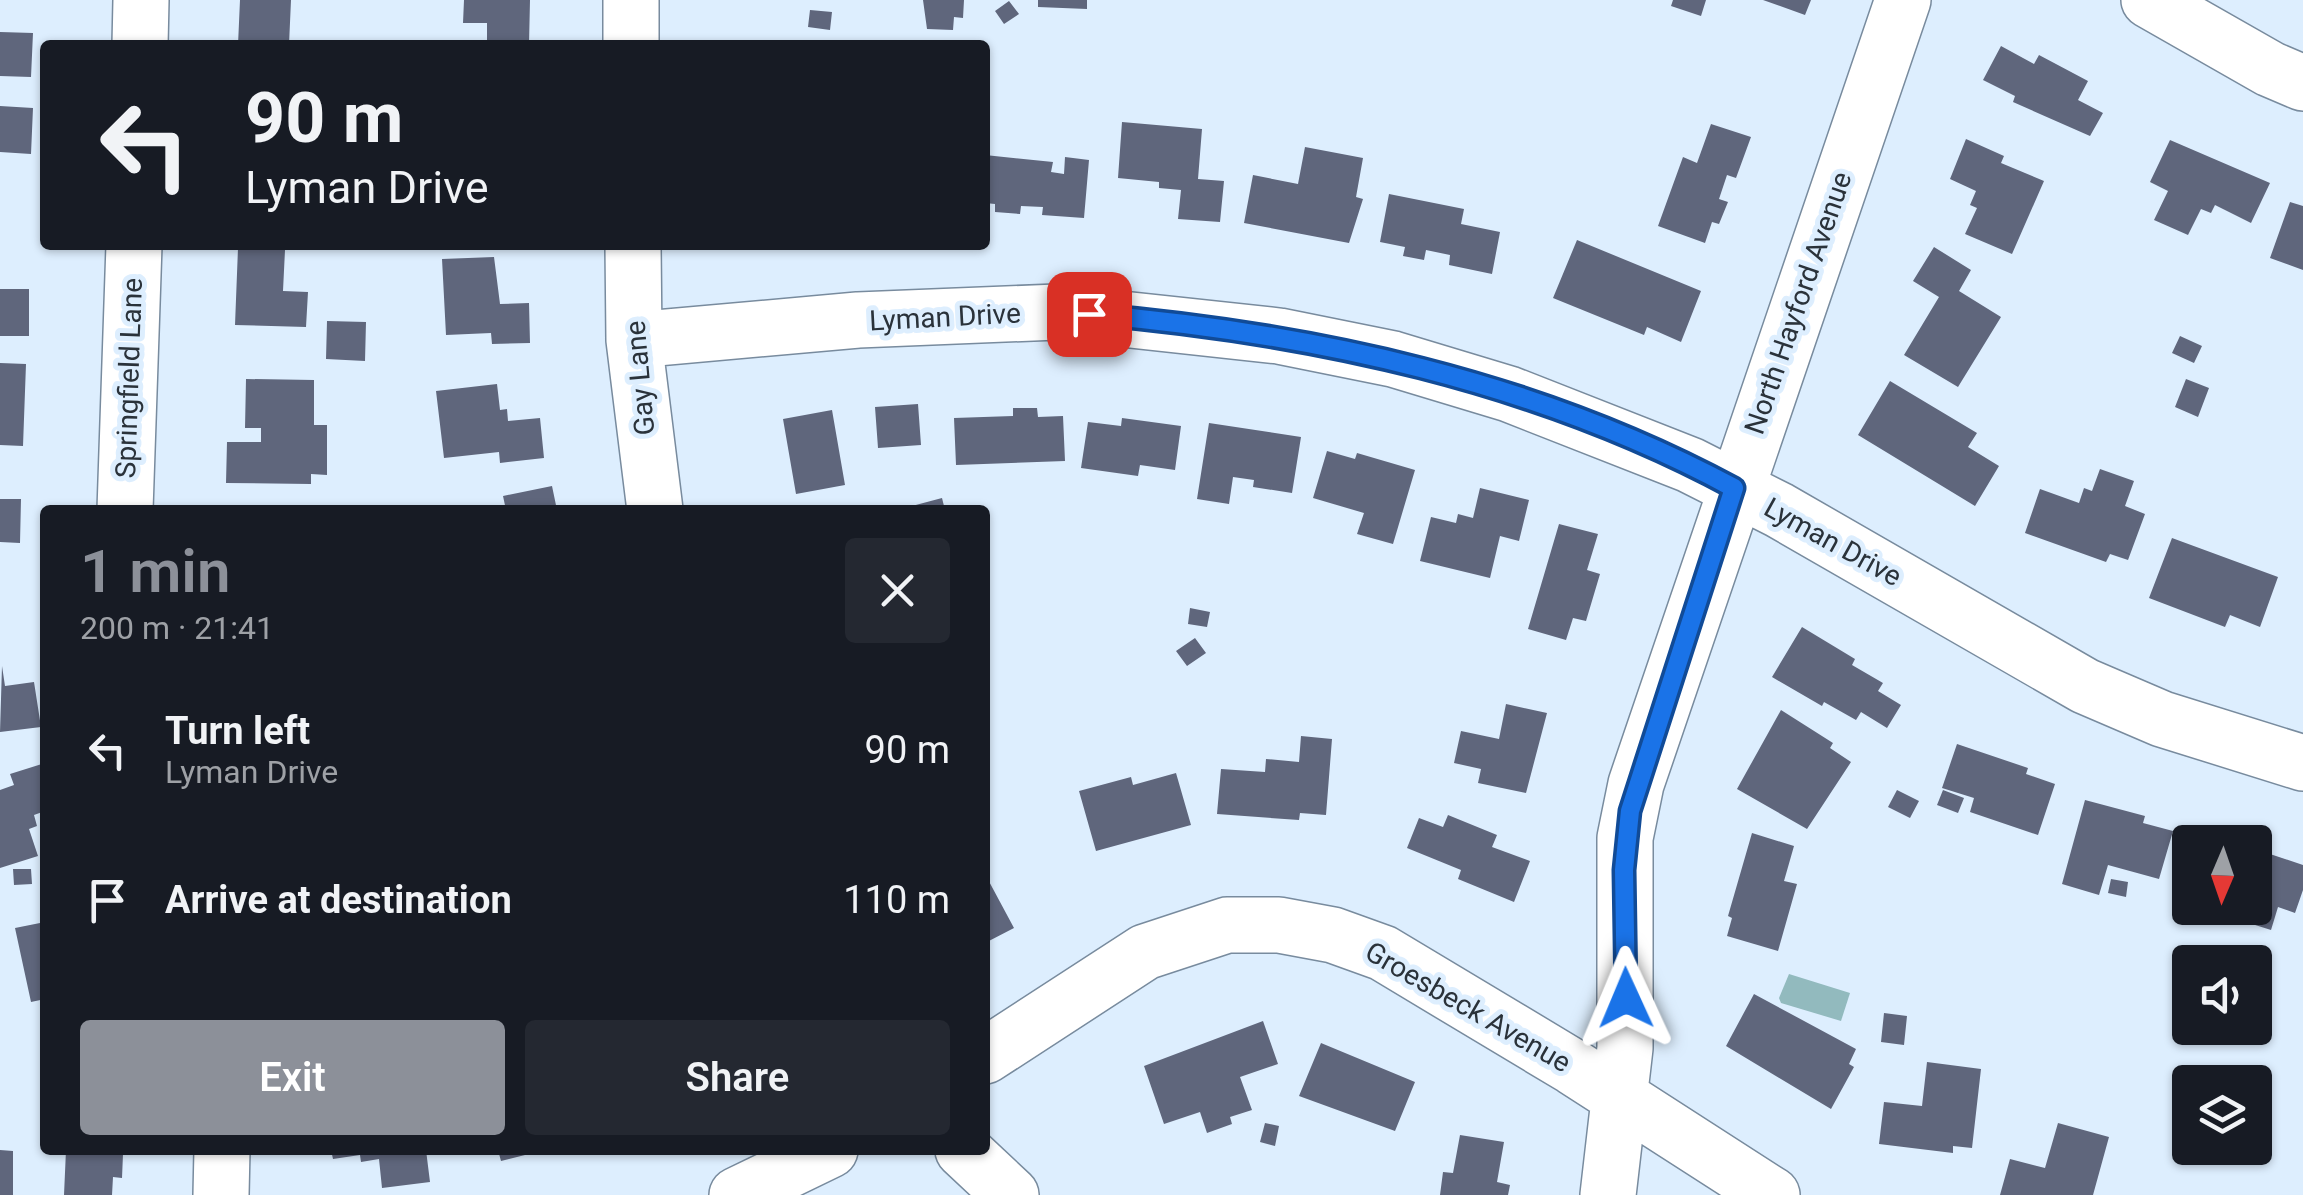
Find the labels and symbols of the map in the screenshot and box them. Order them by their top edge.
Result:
street label: North Hayford Avenue [1738,167,1858,439]
pin [1047,272,1132,357]
street label: Springfield Lane [109,277,149,479]
street label: Lyman Drive [868,297,1022,337]
street label: Gay Lane [619,319,661,437]
street label: Lyman Drive [1759,491,1907,593]
north arrow [2172,825,2272,925]
street label: Groesbeck Avenue [1360,935,1576,1079]
position arrow [1574,946,1678,1050]

